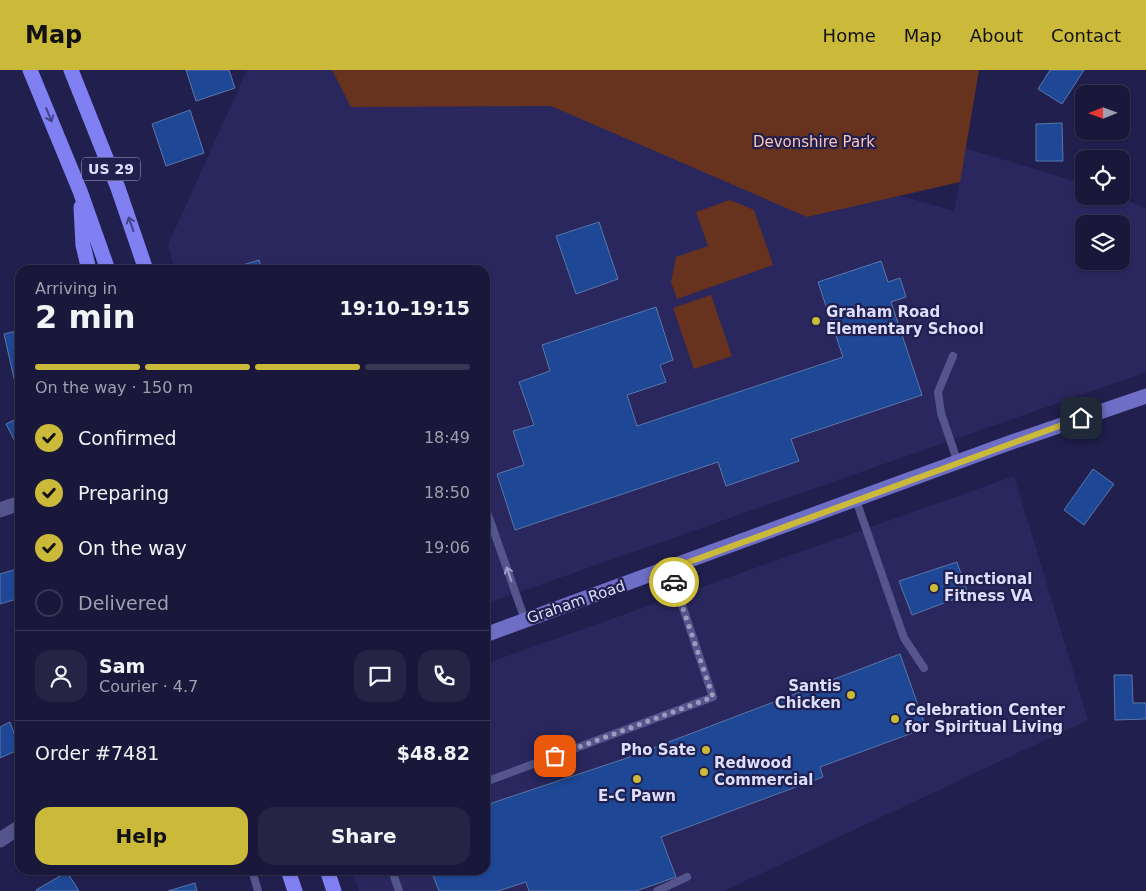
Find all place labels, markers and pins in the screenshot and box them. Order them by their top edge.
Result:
place label: Graham Road Elementary School [826,303,984,338]
marker: Graham Road Elementary School [810,315,822,327]
pin [1060,397,1102,439]
place label: Functional Fitness VA [944,570,1033,605]
marker: Functional Fitness VA [928,582,940,594]
place label: Santis Chicken [775,677,841,712]
marker: Santis Chicken [845,689,857,701]
place label: Celebration Center for Spiritual Living [905,701,1065,736]
marker: Celebration Center for Spiritual Living [889,713,901,725]
pin [534,735,576,777]
place label: Pho Sate [621,741,696,759]
marker: Pho Sate [700,744,712,756]
place label: Redwood Commercial [714,754,813,789]
marker: Redwood Commercial [698,766,710,778]
marker: E-C Pawn [631,773,643,785]
place label: E-C Pawn [598,787,676,805]

